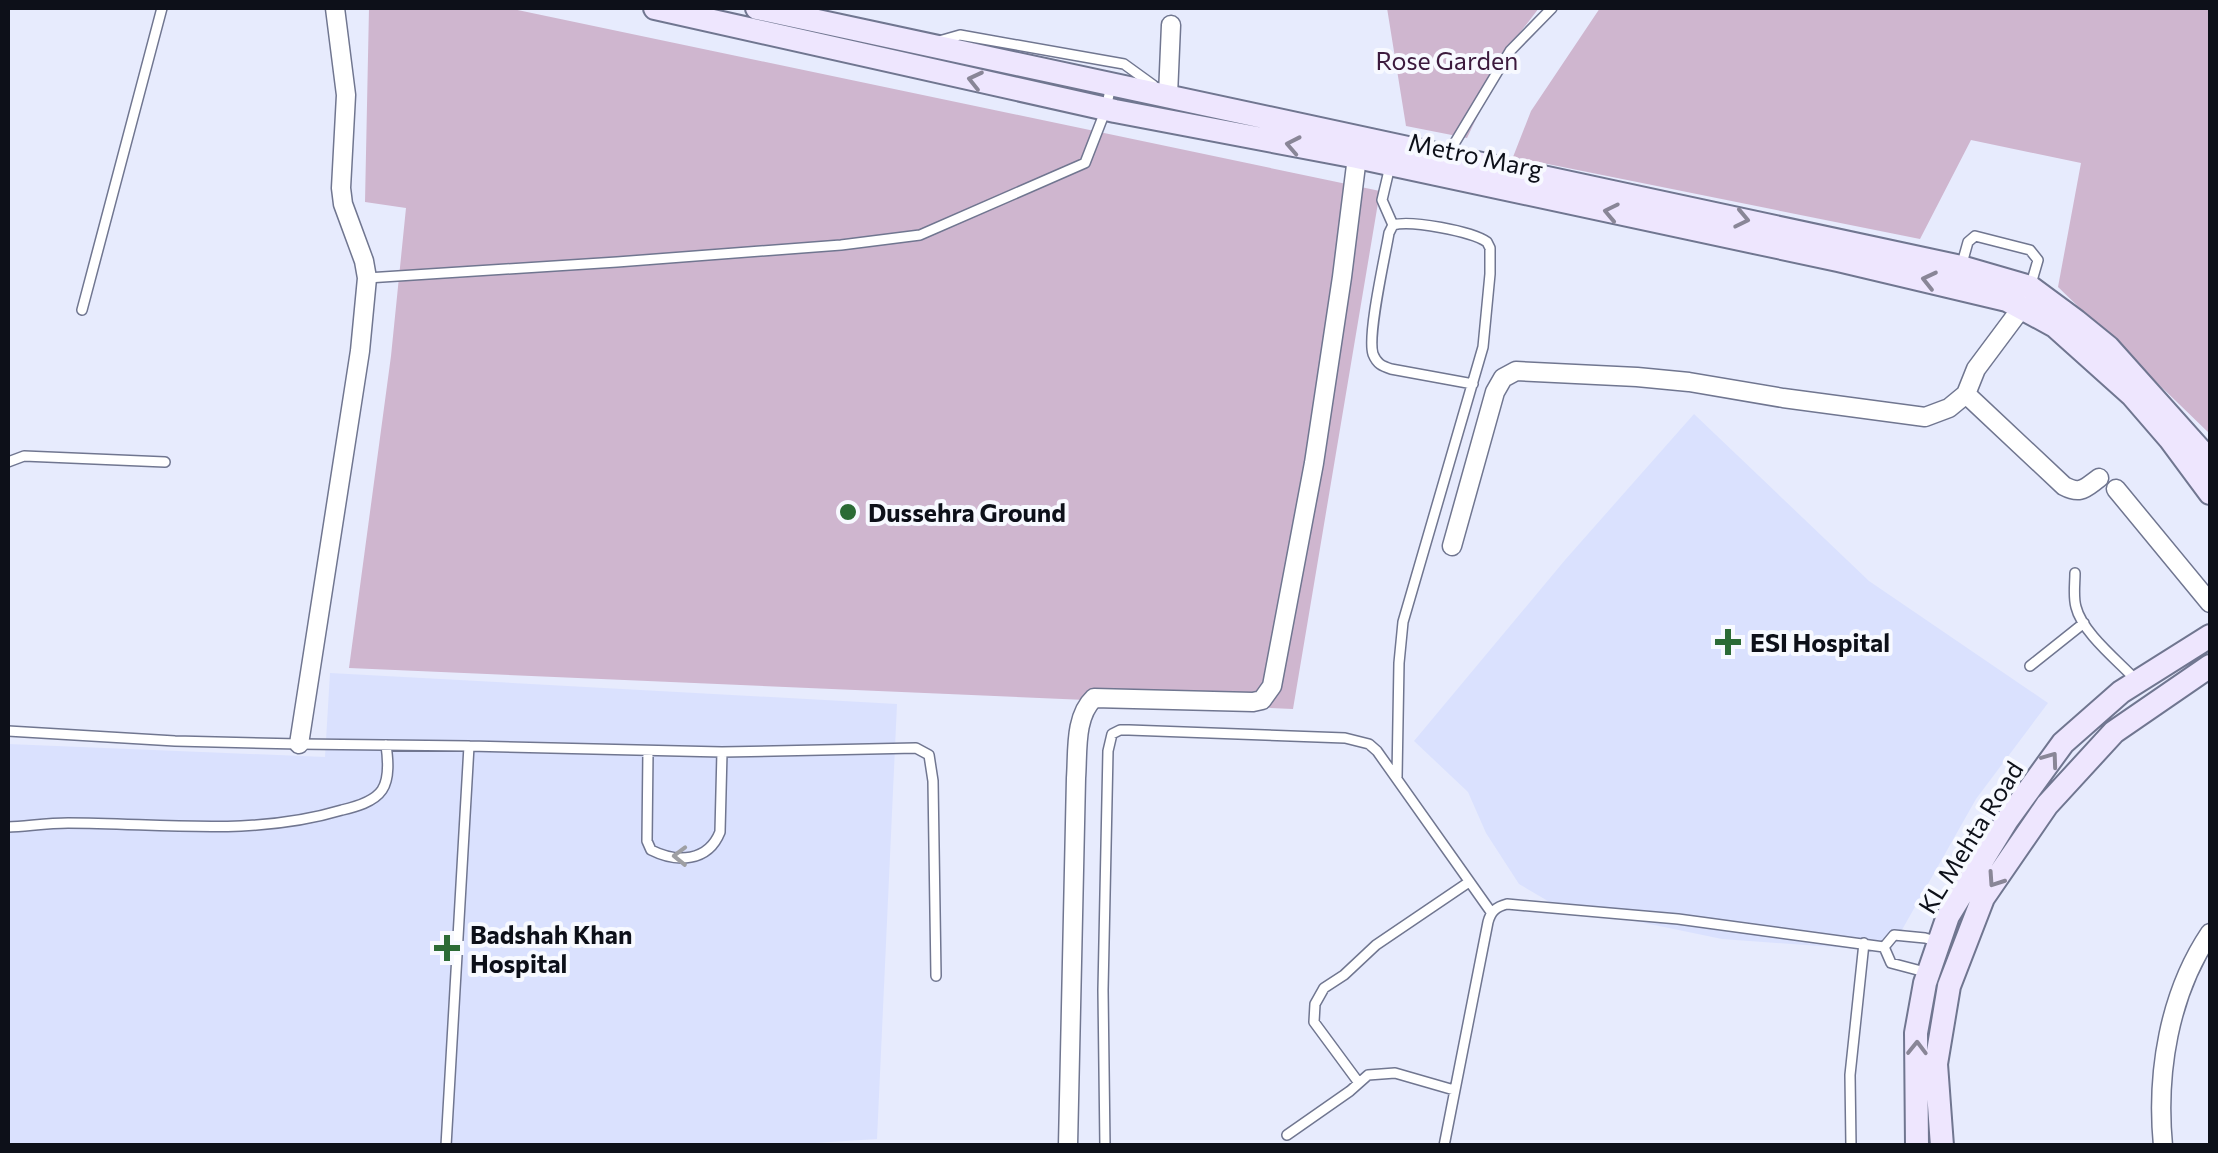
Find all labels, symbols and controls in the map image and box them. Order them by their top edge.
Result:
park label: Rose Garden [1376,45,1518,75]
one-way arrow [967,71,984,92]
street label: Metro Marg [1406,126,1546,184]
one-way arrow [1285,135,1301,156]
one-way arrow [1603,203,1620,224]
one-way arrow [1733,207,1750,228]
one-way arrow [1921,271,1938,292]
place label: Dussehra Ground [868,497,1066,527]
marker: Dussehra Ground [837,501,859,523]
place label: ESI Hospital [1750,627,1890,657]
marker: ESI Hospital [1715,629,1741,655]
one-way arrow [2040,752,2057,770]
street label: KL Mehta Road [1911,755,2029,919]
one-way arrow [672,845,687,866]
one-way arrow [1989,869,2007,888]
place label: Badshah Khan Hospital [470,919,632,978]
marker: Badshah Khan Hospital [434,935,460,961]
one-way arrow [1906,1040,1927,1056]

